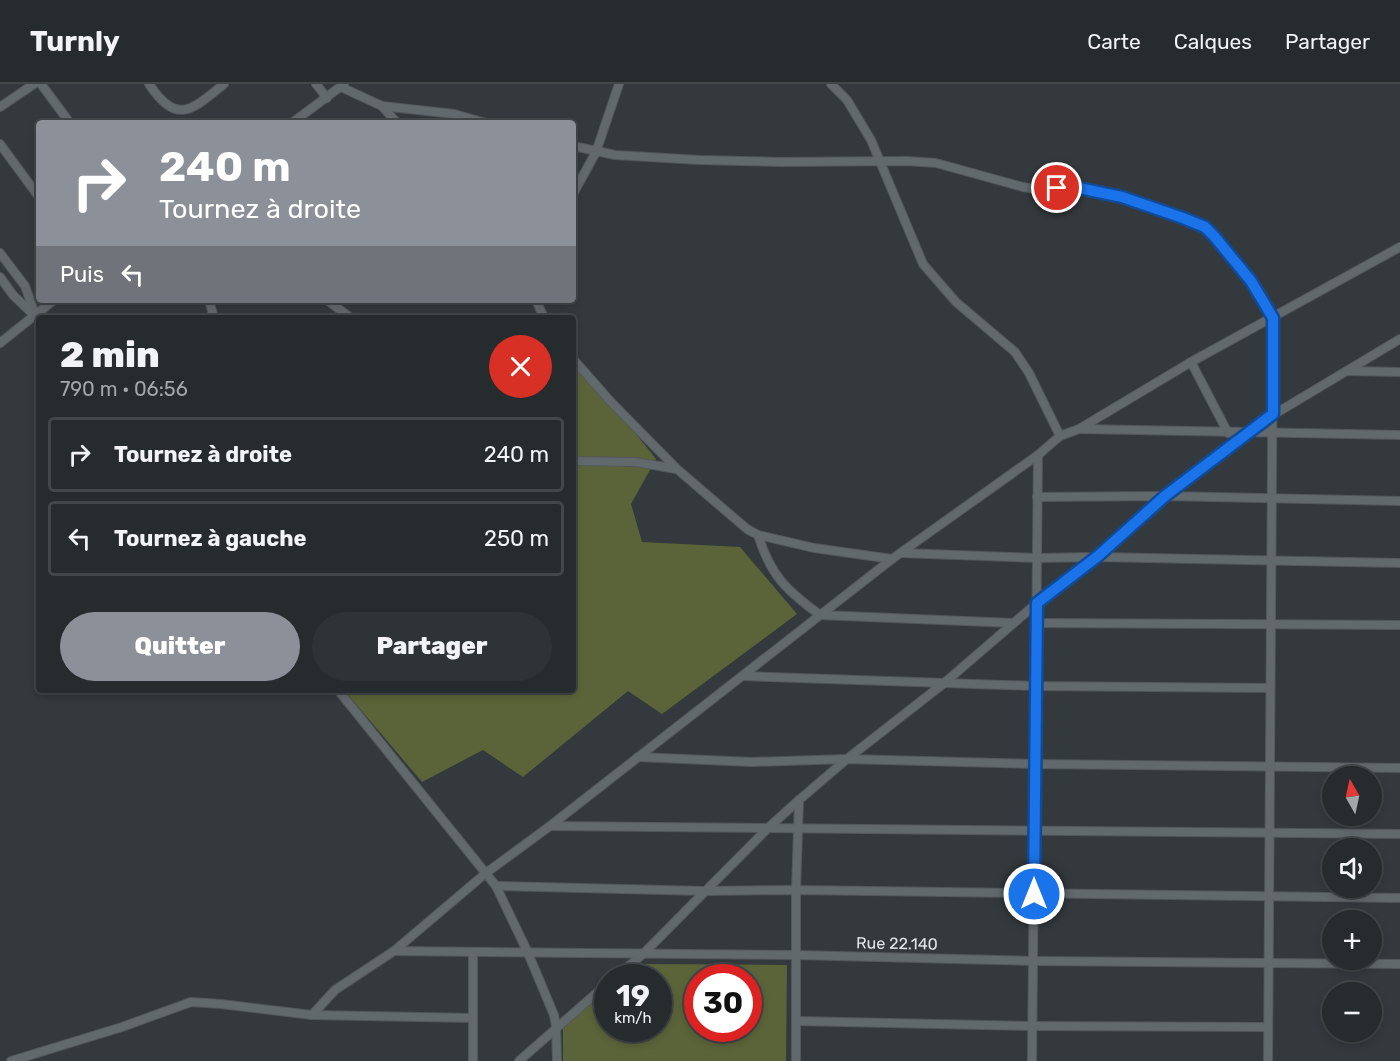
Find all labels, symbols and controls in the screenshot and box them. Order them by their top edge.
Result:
text: Turnly [30,25,120,58]
text: Carte [1087,29,1141,54]
text: Calques [1174,29,1252,54]
text: Partager [1285,29,1370,54]
text: 240 m [159,142,291,192]
icon: right [60,144,138,222]
pin [1031,162,1082,213]
icon: arrive [1040,171,1073,204]
text: Tournez à droite [159,193,361,225]
icon: left [116,258,149,291]
text: Puis [60,261,104,288]
text: 2 min [60,333,160,376]
button: close [489,335,552,398]
text: 790 m · 06:56 [60,377,188,401]
icon: right [63,438,96,471]
text: Tournez à droite [114,441,292,468]
text: 240 m [484,441,549,468]
icon: left [63,522,96,555]
text: Tournez à gauche [114,525,307,552]
text: 250 m [484,525,549,552]
button: Quitter [60,612,300,681]
button: Partager [312,612,552,681]
north arrow [1322,766,1382,826]
map controls [1322,766,1382,1042]
button: sound [1322,838,1382,898]
position arrow [1002,862,1066,926]
button: + [1322,910,1382,970]
street label: Rue 22.140 [856,933,938,954]
speed limit sign: 30 [684,964,762,1042]
text: 19 [616,978,650,1014]
button: − [1322,982,1382,1042]
text: km/h [614,1009,652,1027]

